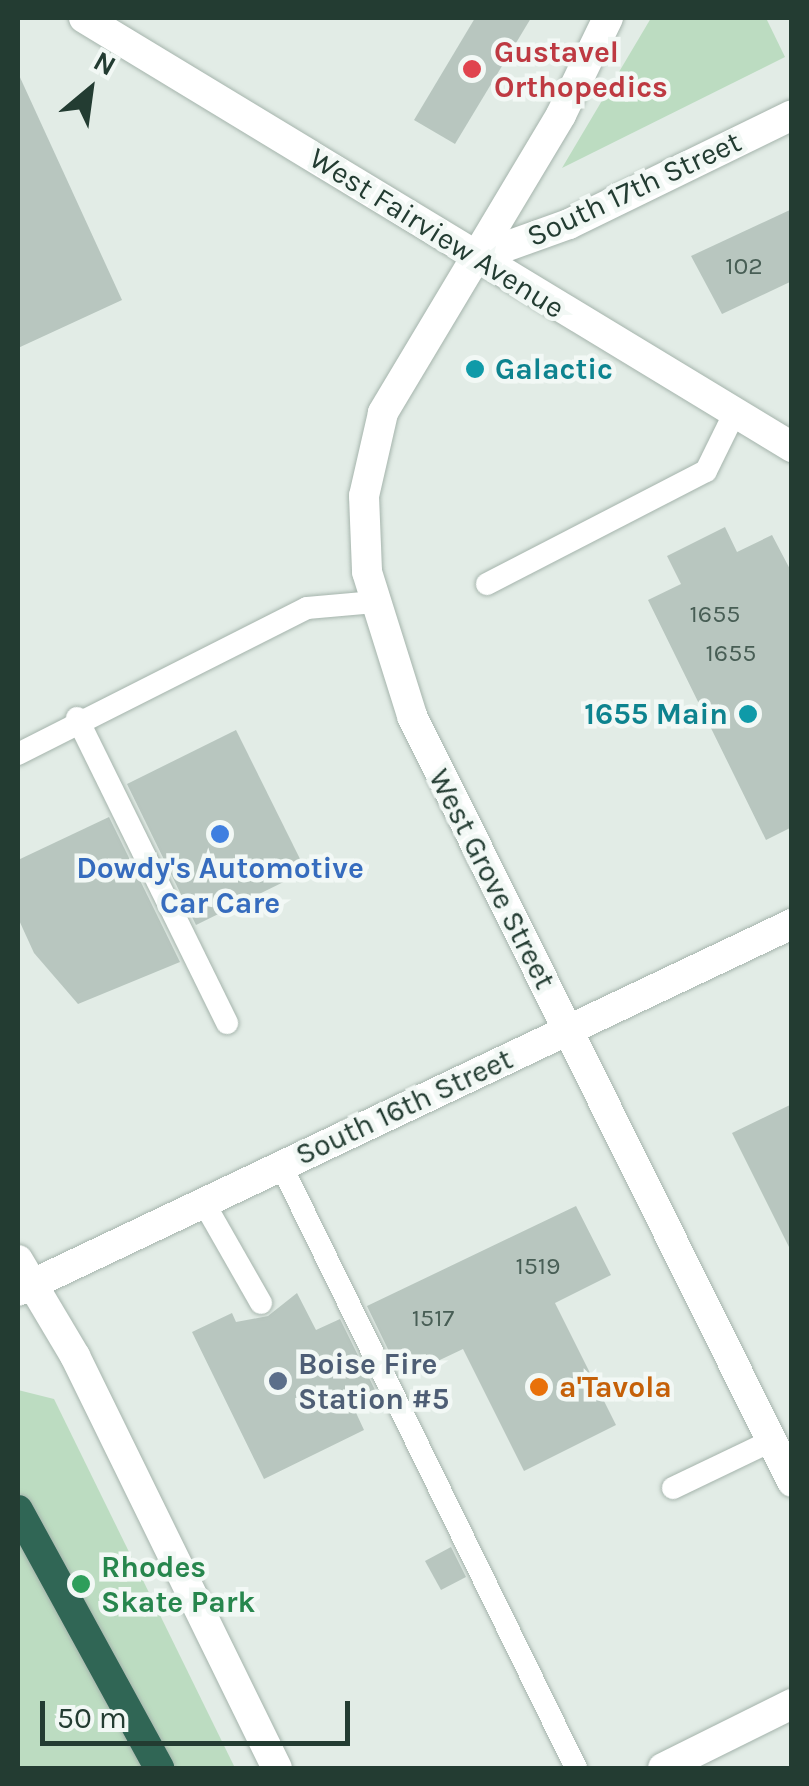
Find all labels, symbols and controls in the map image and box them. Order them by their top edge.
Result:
place label: Gustavel Orthopedics [494,34,668,104]
north arrow [40,40,140,140]
text: N [88,44,122,83]
marker: Gustavel Orthopedics [459,56,485,82]
street label: South 17th Street [521,124,747,254]
street label: West Fairview Avenue [303,140,571,326]
house number: 102 [725,251,763,281]
place label: Galactic [495,351,613,387]
marker: Galactic [464,358,486,380]
house number: 1655 [690,599,740,629]
house number: 1655 [706,638,756,668]
place label: 1655 Main [584,696,728,732]
marker: 1655 Main [737,703,759,725]
street label: West Grove Street [421,763,563,995]
marker: Dowdy's Automotive Car Care [209,823,231,845]
place label: Dowdy's Automotive Car Care [76,850,364,920]
street label: South 16th Street [290,1041,518,1173]
house number: 1519 [515,1251,561,1281]
house number: 1517 [412,1303,454,1333]
place label: Boise Fire Station #5 [298,1346,449,1416]
place label: a'Tavola [559,1369,672,1405]
marker: Boise Fire Station #5 [267,1370,289,1392]
marker: a'Tavola [528,1376,550,1398]
place label: Rhodes Skate Park [101,1549,255,1620]
marker: Rhodes Skate Park [70,1573,92,1595]
scale bar [45,1681,355,1743]
text: 50 m [57,1700,127,1736]

